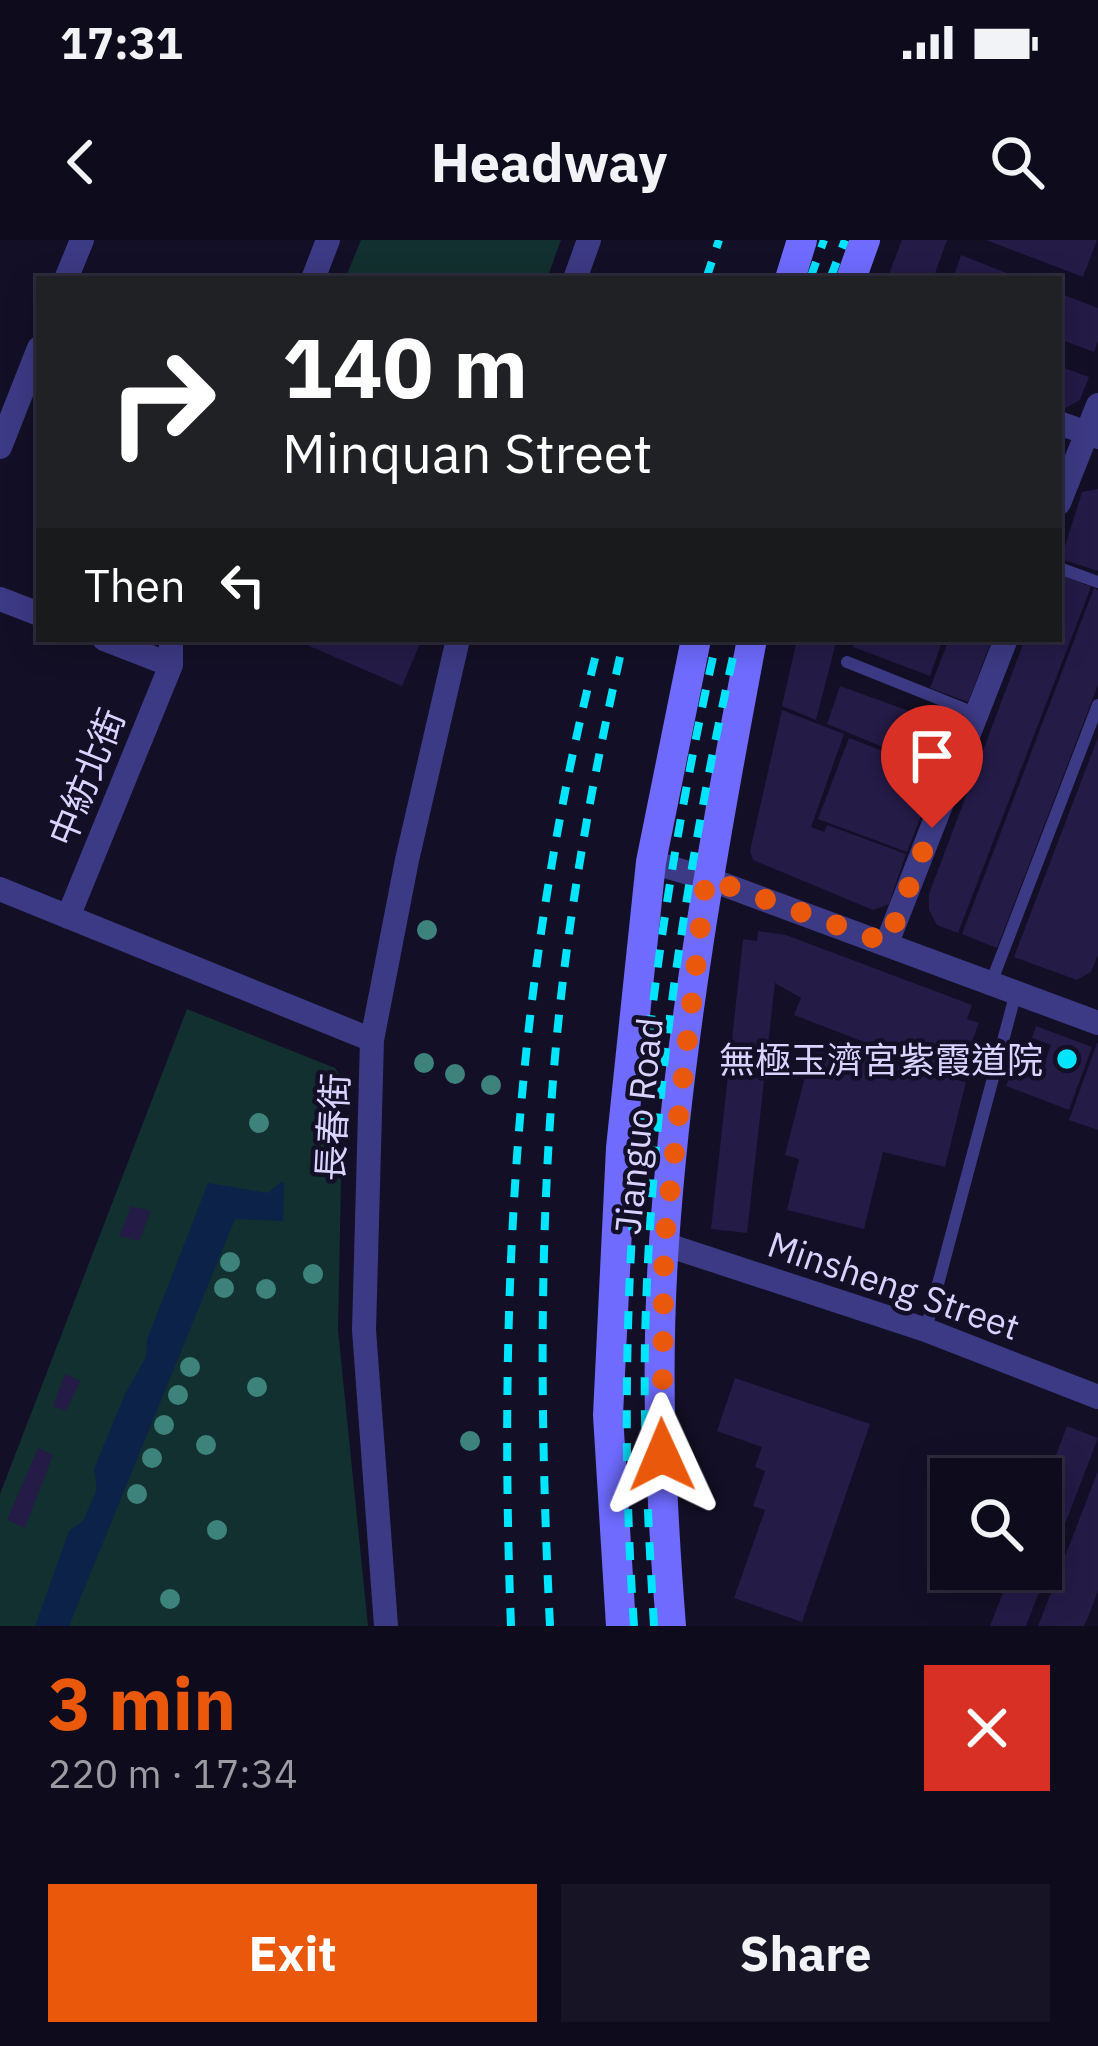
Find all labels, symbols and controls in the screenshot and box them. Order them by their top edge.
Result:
text: 17:31 [60,13,183,71]
text: Headway [431,127,667,197]
icon: back [48,129,114,195]
icon: search [984,129,1050,195]
text: 140 m [282,312,528,421]
icon: right [84,324,240,480]
text: Minquan Street [282,418,652,488]
icon: left [210,552,276,618]
text: Then [84,556,186,614]
street label: 中紡北街 [37,701,135,853]
pin [881,705,983,828]
icon: arrive [899,723,965,789]
street label: Jianguo Road [603,1015,673,1237]
place label: 無極玉濟宮紫霞道院 [719,1036,1043,1083]
marker: 無極玉濟宮紫霞道院 [1054,1046,1080,1072]
street label: 長春街 [306,1072,358,1182]
street label: Minsheng Street [762,1220,1026,1350]
position arrow [599,1392,725,1518]
map controls [930,1458,1062,1590]
button: search [930,1458,1062,1590]
text: 3 min [48,1656,236,1750]
button: close [924,1665,1050,1791]
text: 220 m · 17:34 [48,1748,298,1799]
button: Exit [48,1884,537,2022]
button: Share [561,1884,1050,2022]

